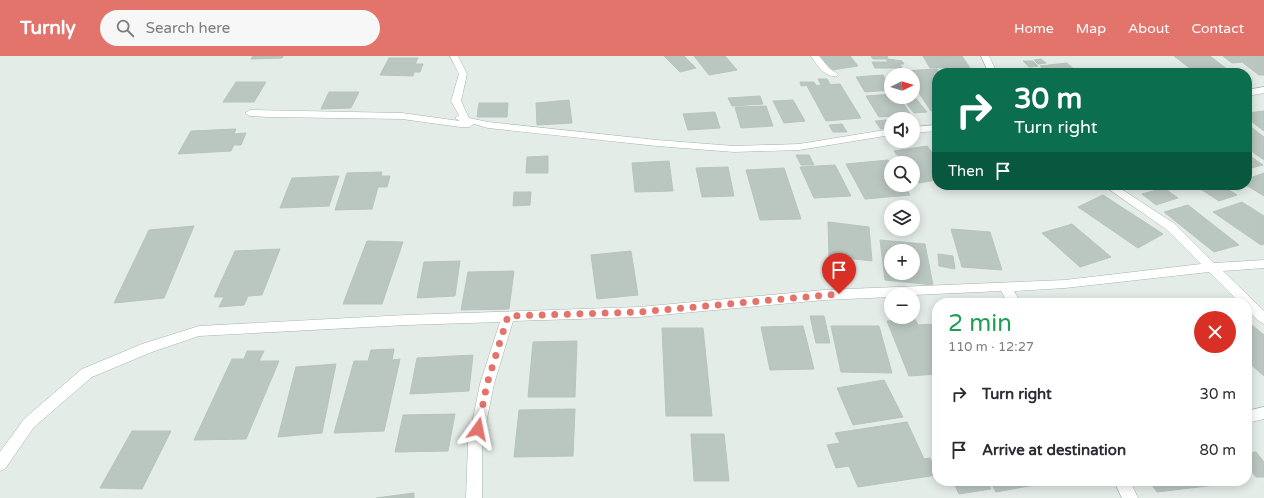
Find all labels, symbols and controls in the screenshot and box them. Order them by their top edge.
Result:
search box [100,10,380,46]
text: Turnly [20,17,76,39]
icon: search [114,17,136,39]
text: Search here [146,19,230,37]
text: Home [1014,20,1054,37]
text: Map [1076,20,1106,37]
text: About [1128,20,1170,37]
text: Contact [1192,20,1244,37]
north arrow [884,68,920,104]
map controls [884,68,920,324]
text: 30 m [1014,82,1082,116]
icon: right [948,84,1000,136]
button: sound [884,112,920,148]
text: Turn right [1014,116,1098,138]
button: search [884,156,920,192]
icon: arrive [992,160,1014,182]
text: Then [948,162,984,180]
button: layers [884,200,920,236]
button: + [884,244,920,280]
pin [822,253,856,294]
icon: arrive [828,259,850,281]
button: − [884,288,920,324]
text: 2 min [948,309,1012,338]
button: close [1194,311,1236,353]
text: 110 m · 12:27 [948,339,1034,355]
icon: right [948,383,970,405]
text: Turn right [982,385,1052,403]
text: 30 m [1199,385,1236,403]
position arrow [457,408,499,450]
icon: arrive [948,439,970,461]
text: Arrive at destination [982,441,1126,459]
text: 80 m [1199,441,1236,459]

